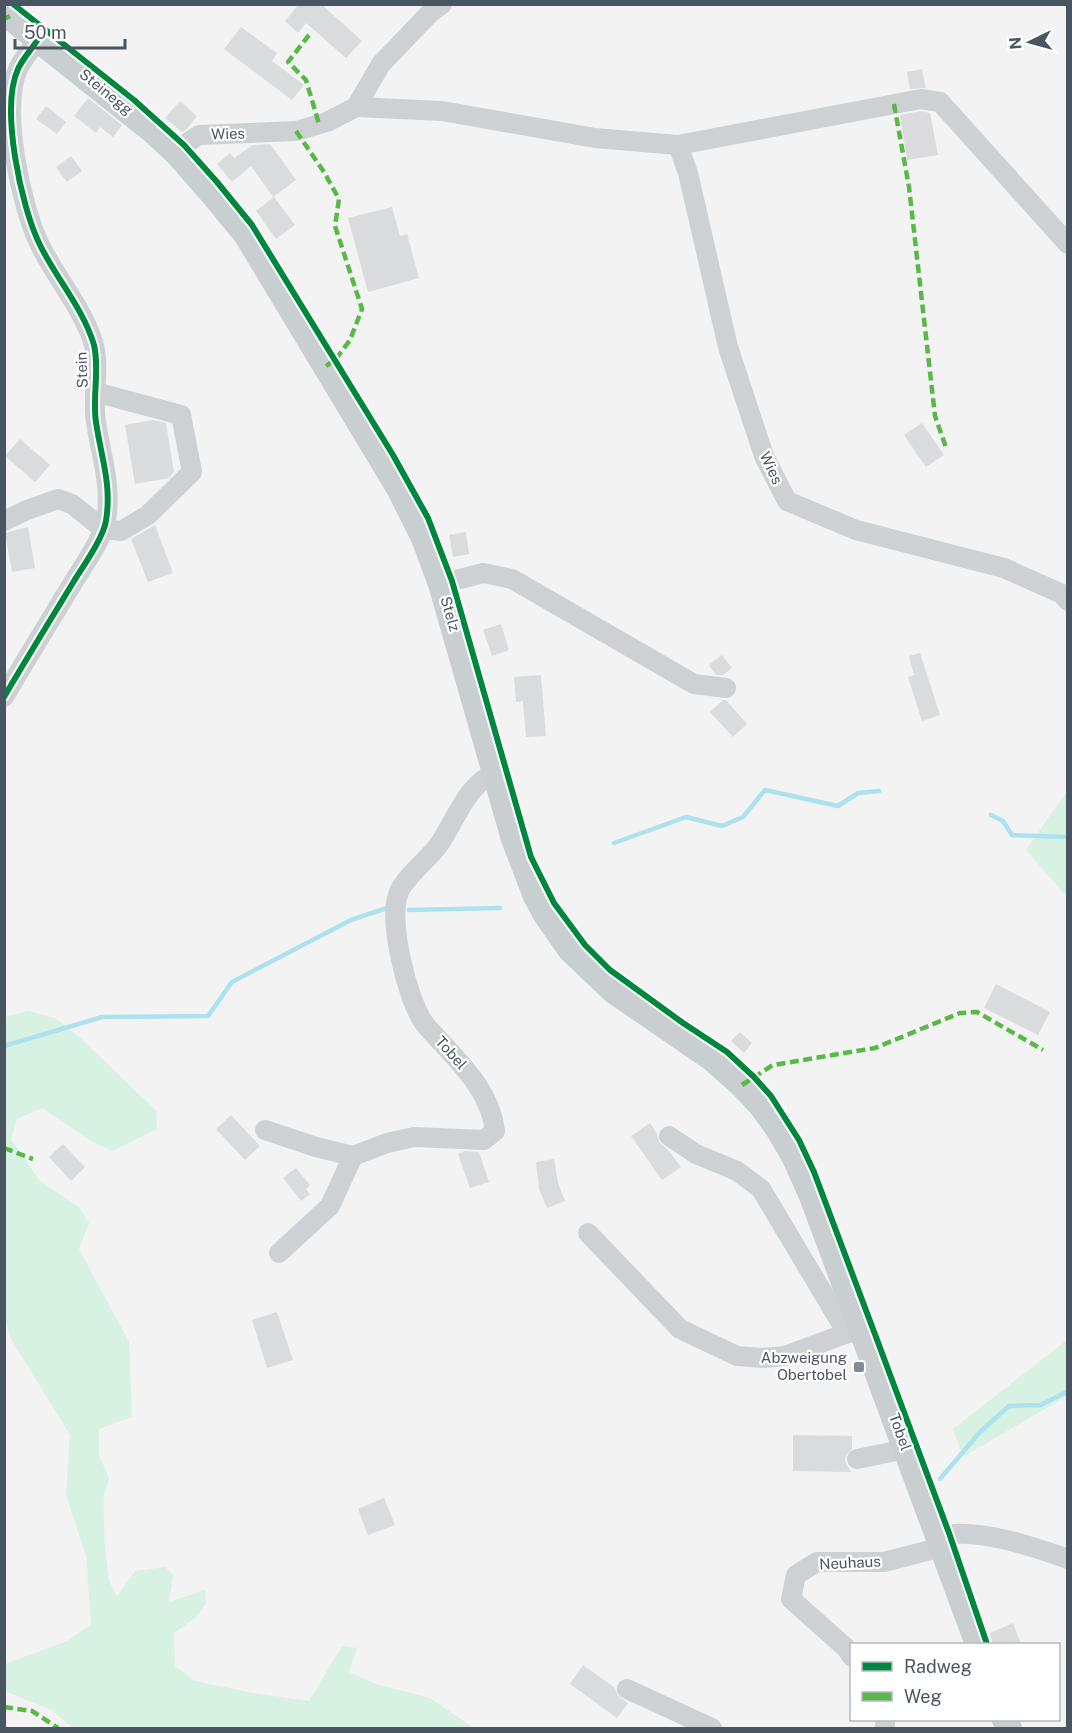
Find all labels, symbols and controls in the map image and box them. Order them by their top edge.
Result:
scale bar [15,12,124,50]
north arrow [1000,12,1060,72]
text: 50 m [24,22,67,43]
text: N [1006,36,1026,50]
street label: Steinegg [76,65,136,118]
street label: Wies [211,124,245,143]
street label: Stein [72,352,91,388]
street label: Wies [757,449,786,487]
street label: Stelz [437,594,464,633]
street label: Tobel [432,1033,471,1073]
place label: Abzweigung Obertobel [761,1349,847,1383]
marker: Abzweigung Obertobel [852,1360,866,1374]
street label: Tobel [886,1411,915,1453]
street label: Neuhaus [819,1552,881,1573]
legend [850,1643,1060,1721]
text: Radweg [904,1656,972,1677]
text: Weg [904,1686,942,1707]

